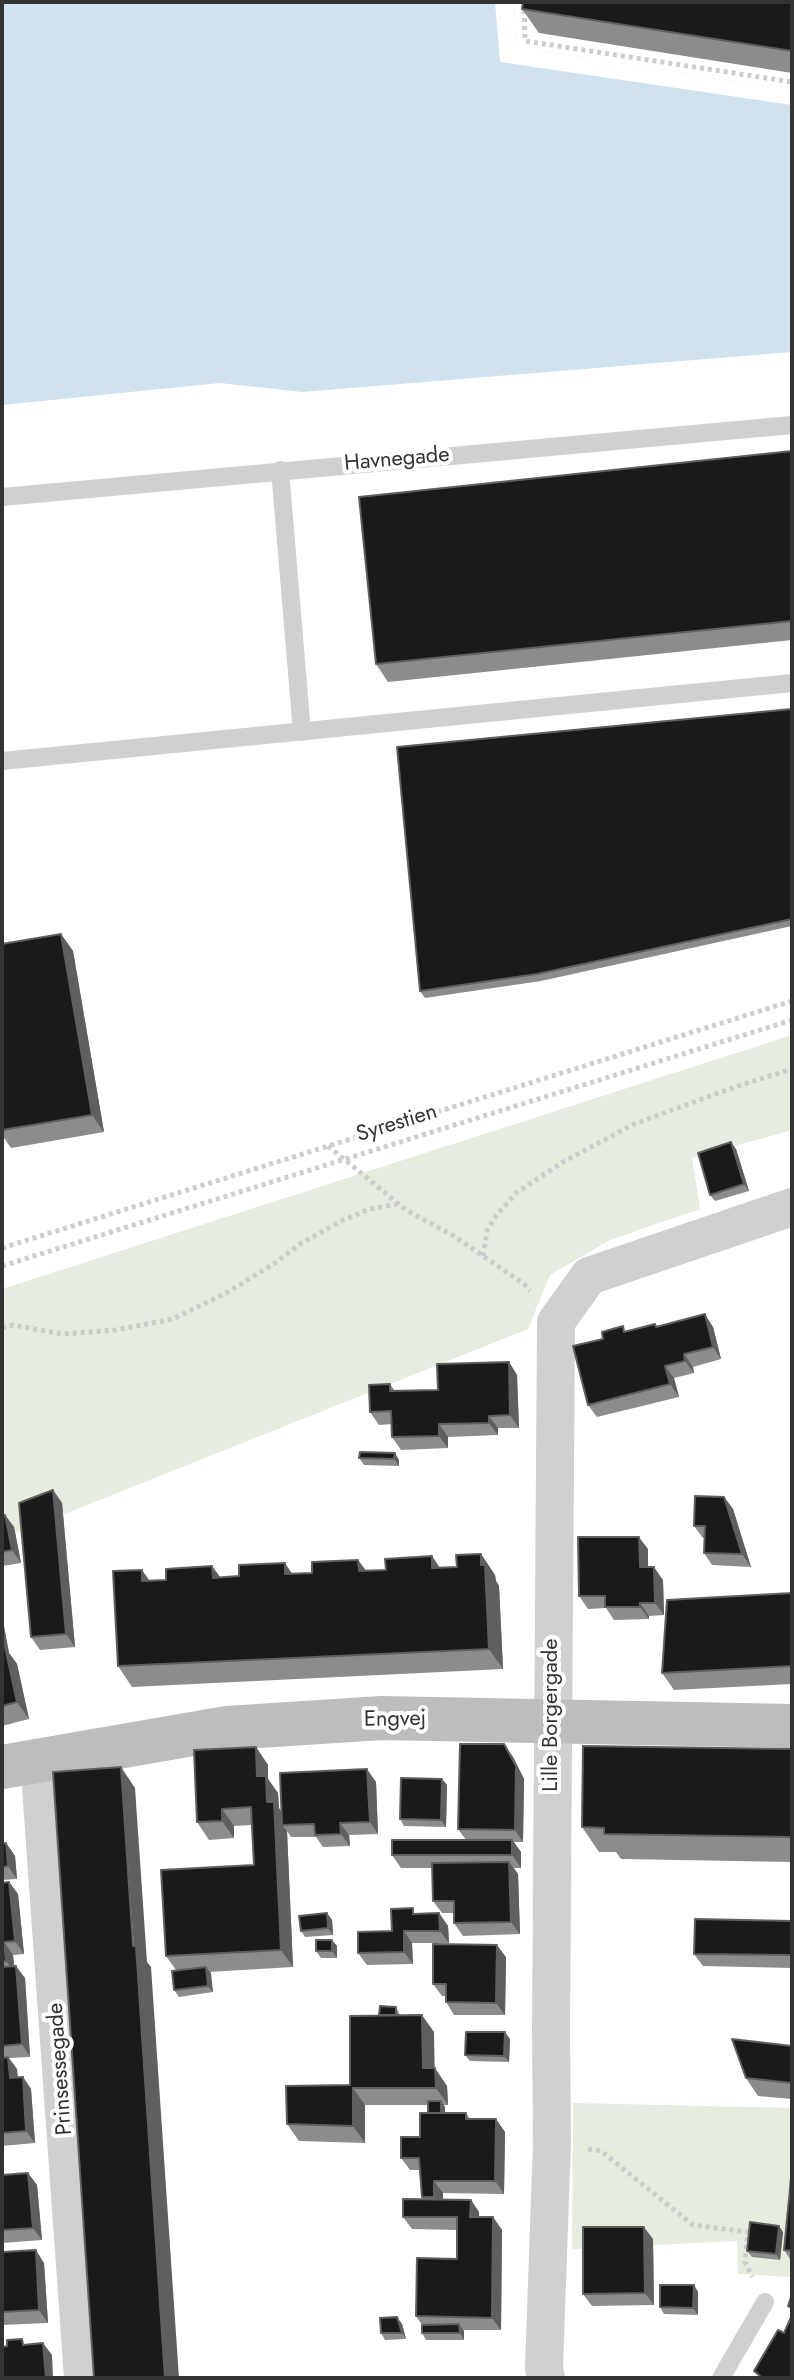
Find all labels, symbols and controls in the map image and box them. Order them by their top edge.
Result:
street label: Havnegade [343,442,451,478]
street label: Syrestien [353,1099,441,1149]
street label: Lille Borgergade [539,1638,565,1792]
street label: Engvej [364,1706,426,1734]
street label: Prinsessegade [43,2002,79,2136]

